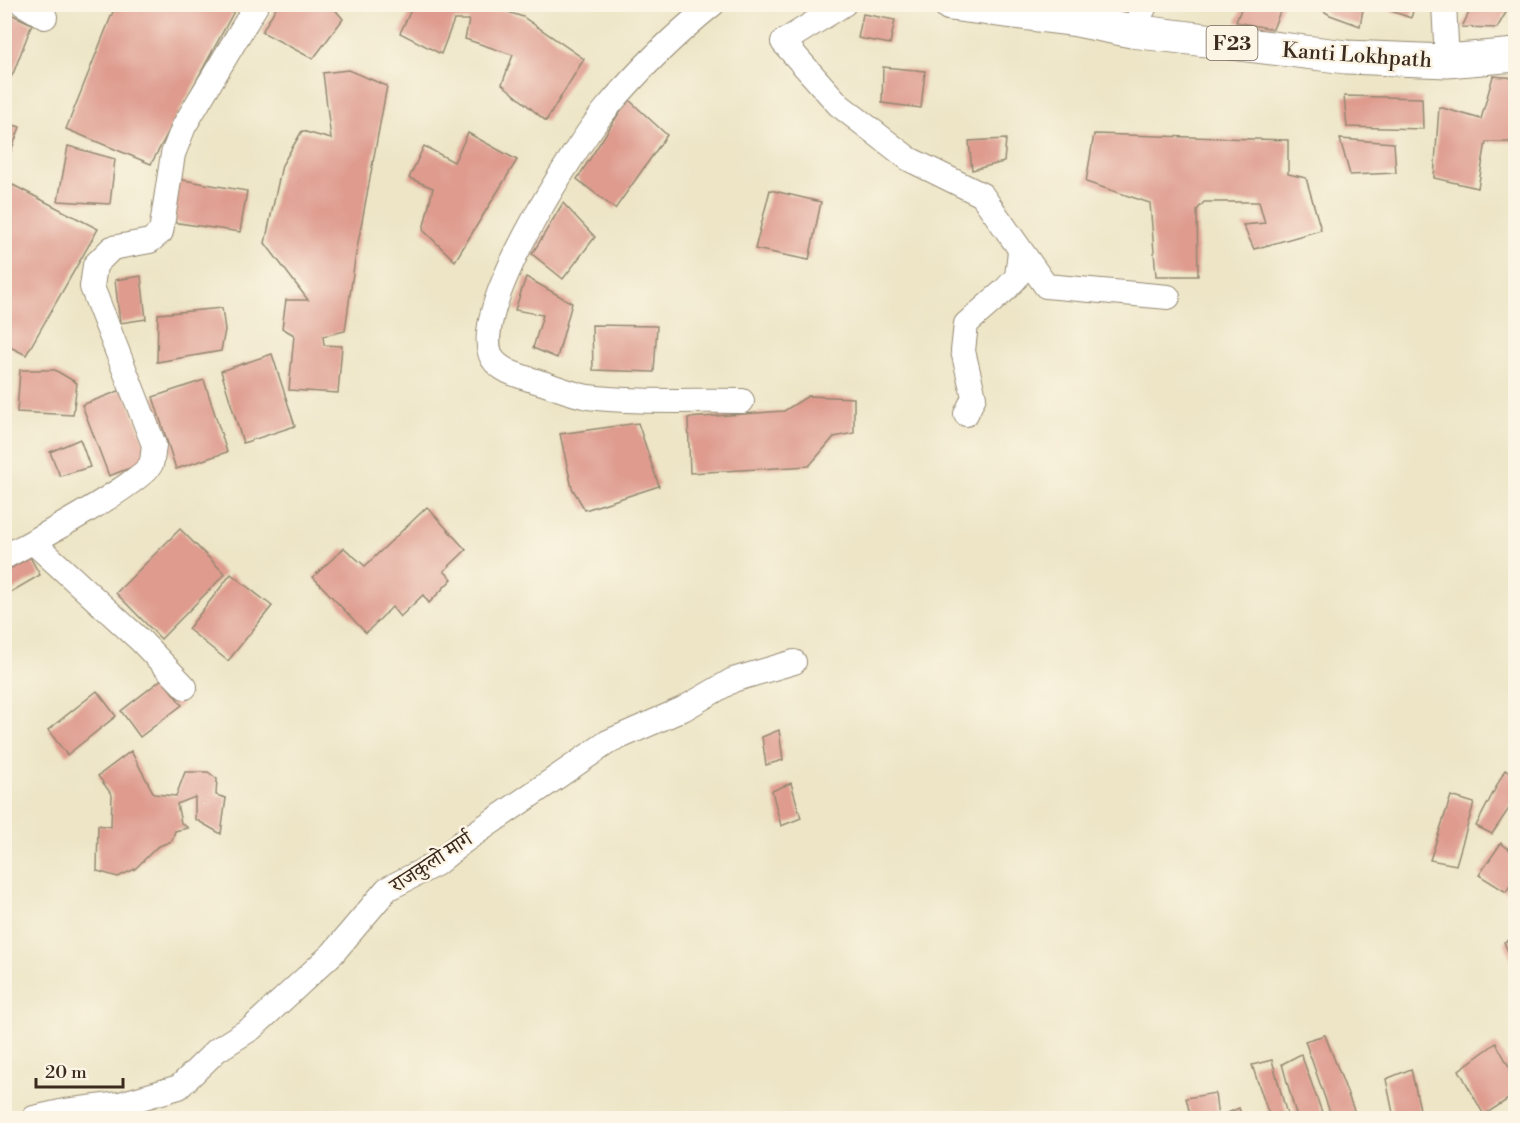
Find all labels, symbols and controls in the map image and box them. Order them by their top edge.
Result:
road number: F23 [1206,26,1258,60]
street label: Kanti Lokhpath [1281,38,1433,74]
street label: राजकुलो मार्ग [385,826,478,900]
scale bar [36,1051,123,1089]
text: 20 m [45,1061,87,1084]

